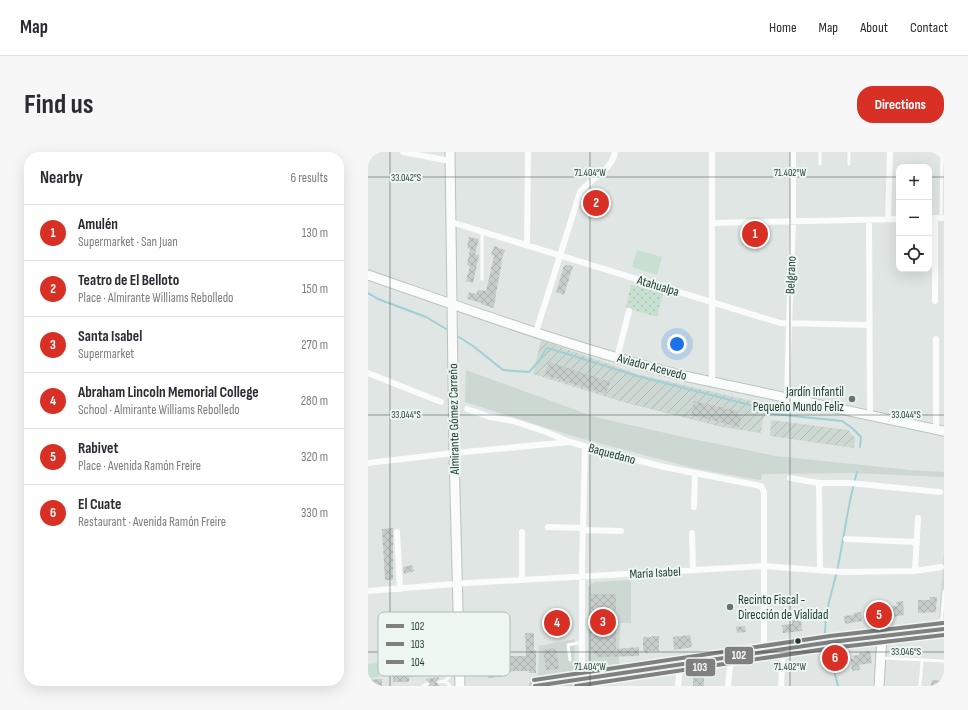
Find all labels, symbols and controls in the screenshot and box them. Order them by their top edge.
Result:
text: Map [20,16,48,39]
text: Home [769,19,797,36]
text: Map [819,19,838,36]
text: About [860,19,888,36]
text: Contact [910,19,948,36]
button: Directions [857,86,944,123]
text: Find us [24,88,93,121]
map controls [896,164,932,272]
button: + [896,164,932,200]
text: 71.404°W [574,167,606,179]
text: 71.402°W [774,167,806,179]
text: Nearby [40,168,83,188]
text: 6 results [290,170,328,186]
text: 33.042°S [391,172,421,184]
pin: 2 [583,188,609,218]
button: − [896,200,932,236]
text: Amulén [78,215,118,234]
pin: 1 [742,219,768,249]
text: 1 [50,225,56,241]
text: 130 m [302,225,328,241]
text: Supermarket · San Juan [78,234,178,250]
button: locate [896,236,932,272]
street label: Belgrano [782,256,800,294]
text: Teatro de El Belloto [78,271,179,290]
street label: Atahualpa [634,272,681,300]
text: 2 [50,281,56,297]
text: 150 m [302,281,328,297]
text: Place · Almirante Williams Rebolledo [78,290,234,306]
text: Santa Isabel [78,327,142,346]
your location [667,334,687,354]
text: 3 [50,337,56,353]
text: 270 m [301,337,328,353]
text: Supermarket [78,346,134,362]
street label: Aviador Acevedo [614,350,689,384]
street label: Almirante Gómez Carreño [445,363,463,476]
text: Abraham Lincoln Memorial College [78,383,259,402]
place label: Jardín Infantil Pequeño Mundo Feliz [753,384,844,415]
text: 4 [50,393,56,409]
text: 280 m [301,393,328,409]
marker: Jardín Infantil Pequeño Mundo Feliz [847,394,857,404]
text: School · Almirante Williams Rebolledo [78,402,240,418]
text: 33.044°S [391,409,421,421]
text: 33.044°S [891,409,921,421]
text: Rabivet [78,439,118,458]
street label: Baquedano [587,440,637,468]
text: 5 [50,449,56,465]
text: 320 m [301,449,328,465]
text: Place · Avenida Ramón Freire [78,458,201,474]
text: El Cuate [78,495,122,514]
text: 6 [50,505,56,521]
text: 330 m [301,505,328,521]
text: Restaurant · Avenida Ramón Freire [78,514,226,530]
street label: María Isabel [629,564,681,582]
place label: Recinto Fiscal - Dirección de Vialidad [738,592,828,623]
pin: 5 [866,600,892,630]
marker: Recinto Fiscal - Dirección de Vialidad [725,602,735,612]
pin: 3 [590,607,616,637]
pin: 4 [544,608,570,638]
legend [378,612,510,676]
text: 102 [411,620,425,633]
unlabelled marker [793,636,803,646]
text: 103 [411,638,425,651]
pin: 6 [822,643,848,673]
line badge: 102 [724,646,754,665]
text: 33.046°S [891,646,921,658]
text: 102 [732,649,746,662]
text: 104 [411,656,425,669]
line badge: 103 [685,658,716,677]
text: 71.404°W [574,661,606,673]
text: 103 [693,661,707,674]
text: 71.402°W [774,661,806,673]

